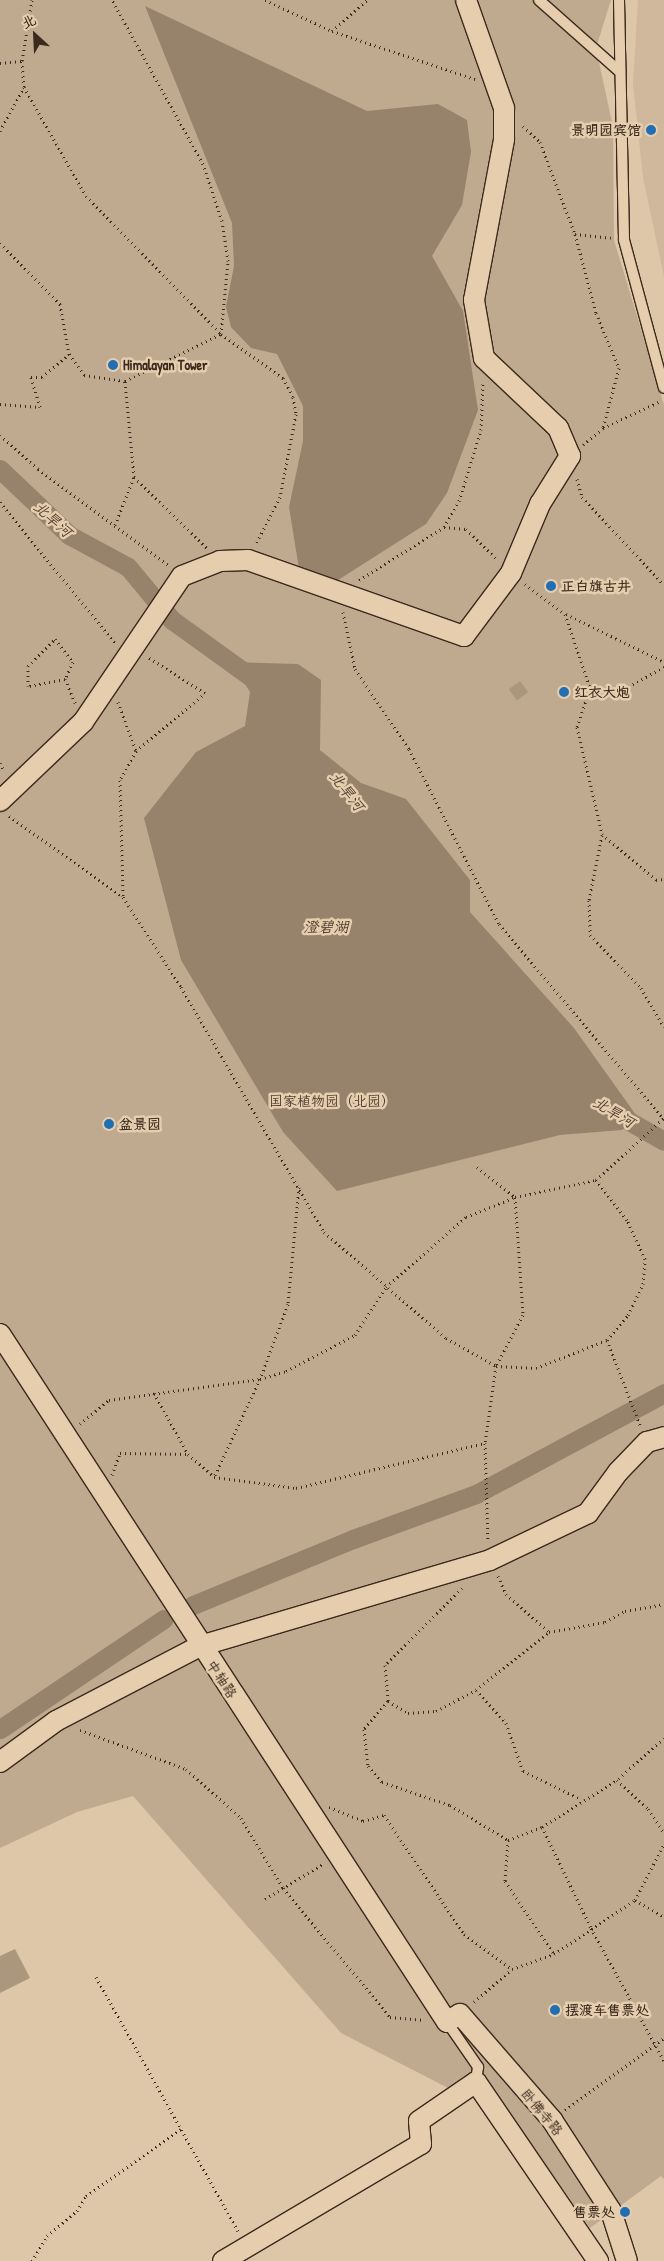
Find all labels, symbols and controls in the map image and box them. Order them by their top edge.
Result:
text: 北 [18,9,39,33]
north arrow [10,10,60,60]
place label: 景明园宾馆 [571,122,641,138]
marker: 景明园宾馆 [645,124,657,136]
place label: Himalayan Tower [123,357,208,373]
marker: Himalayan Tower [107,359,119,371]
water label: 北旱河 [30,497,76,541]
place label: 正白旗古井 [561,578,631,594]
marker: 正白旗古井 [545,580,557,592]
place label: 红衣大炮 [574,684,630,700]
marker: 红衣大炮 [558,686,570,698]
water label: 北旱河 [326,768,368,814]
water label: 澄碧湖 [304,918,348,936]
park label: 国家植物园（北园） [269,1093,395,1109]
water label: 北旱河 [590,1093,638,1131]
place label: 盆景园 [119,1116,161,1132]
marker: 盆景园 [103,1118,115,1130]
street label: 中轴路 [204,1657,240,1701]
place label: 摆渡车售票处 [565,2002,649,2018]
marker: 摆渡车售票处 [549,2004,561,2016]
street label: 卧佛寺路 [518,2085,566,2139]
place label: 售票处 [573,2204,615,2220]
marker: 售票处 [619,2206,631,2218]

